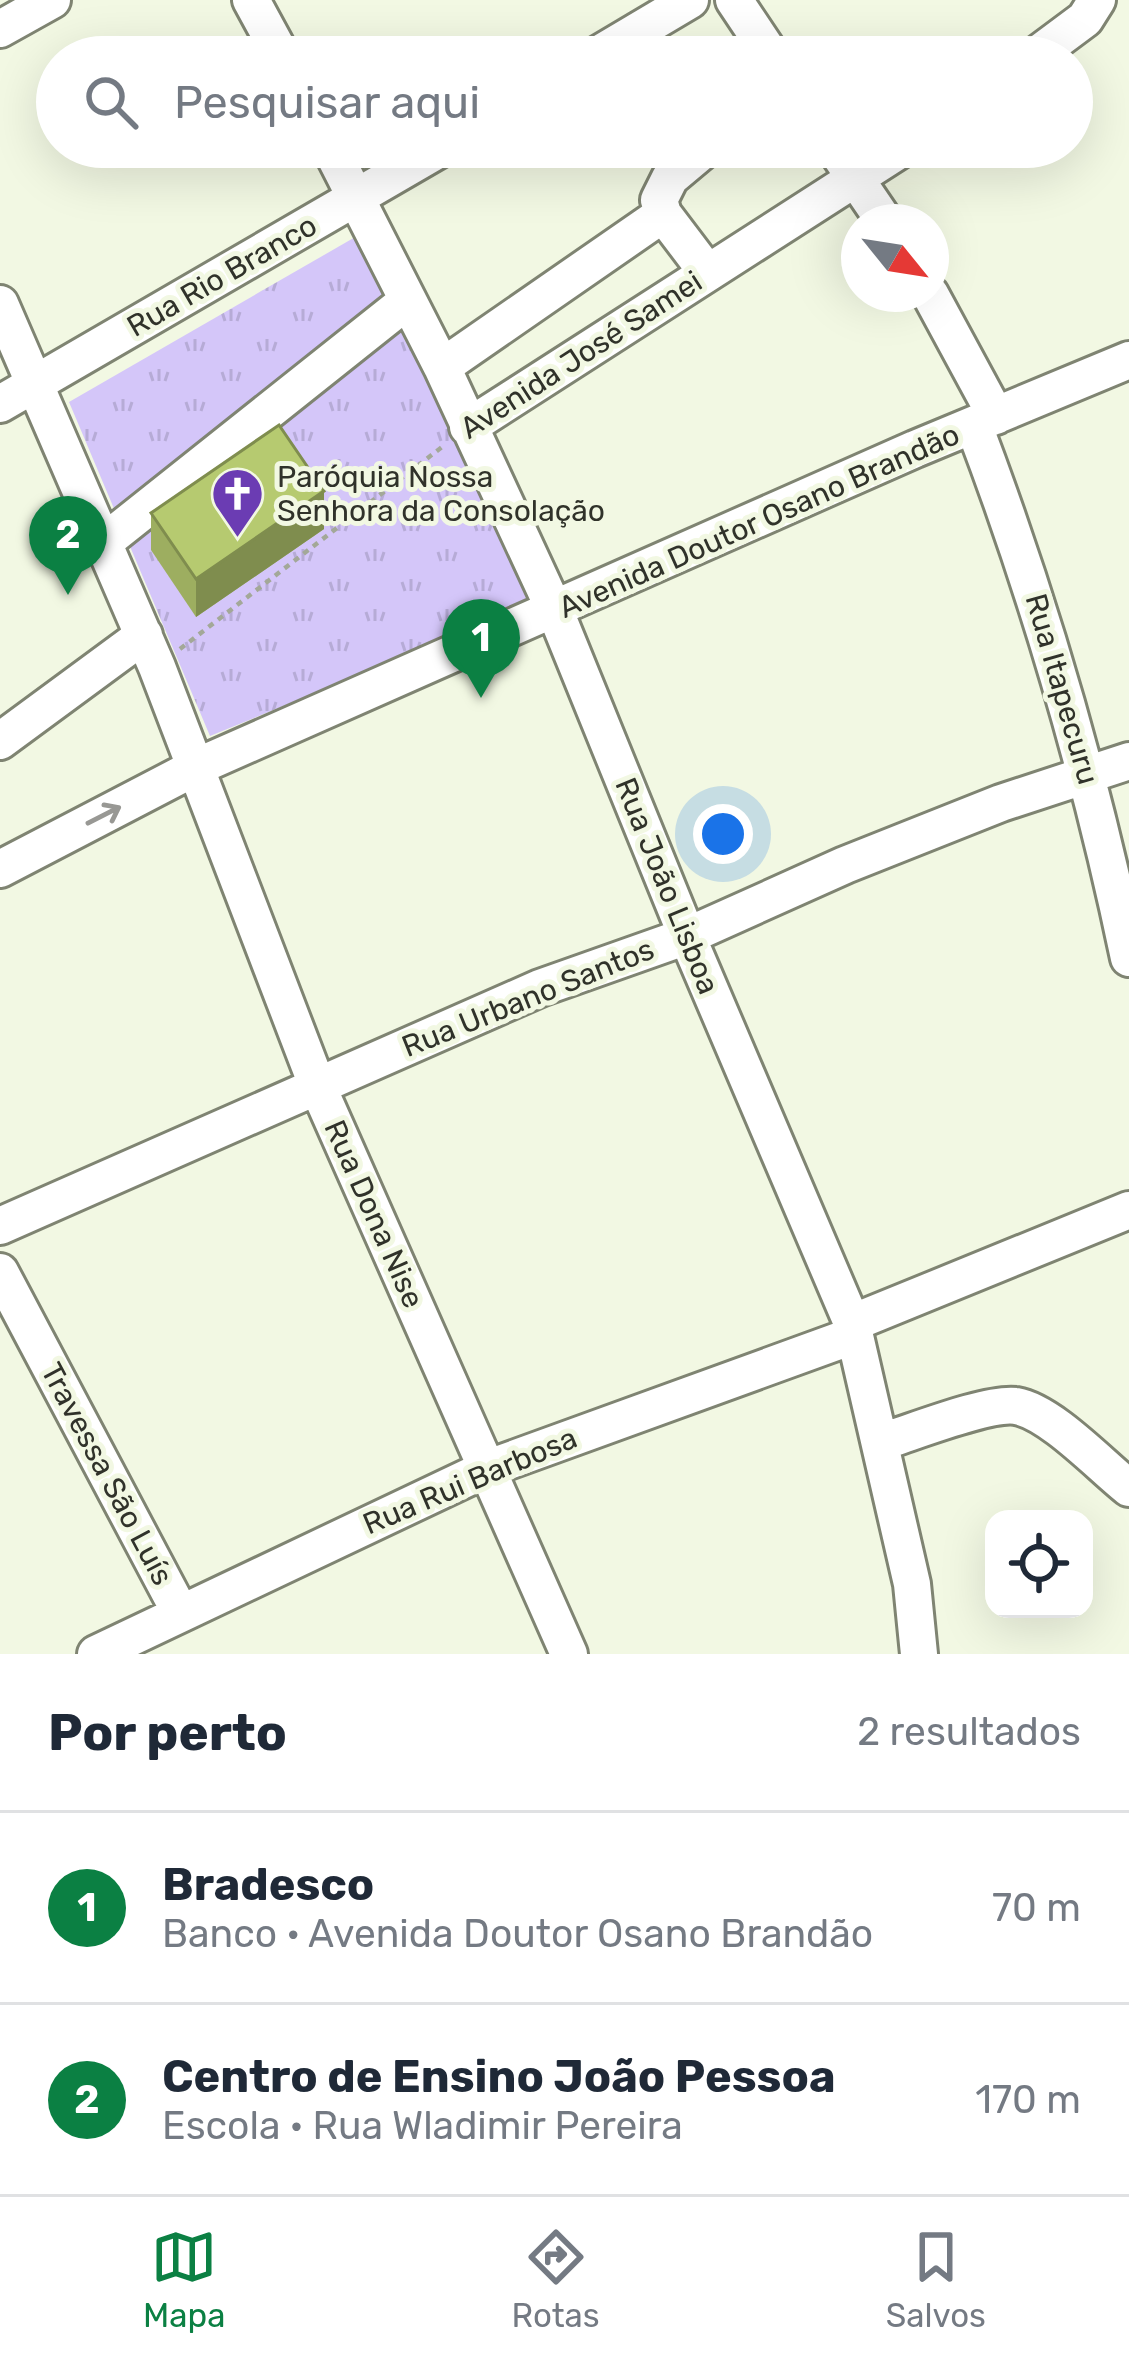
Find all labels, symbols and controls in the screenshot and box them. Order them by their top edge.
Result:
search box [36,36,1093,168]
icon: search [78,69,144,135]
text: Pesquisar aqui [174,76,480,129]
north arrow [841,204,949,312]
street label: Rua Rio Branco [121,207,323,345]
street label: Avenida José Samei [453,263,709,447]
street label: Avenida Doutor Osano Brandão [553,416,965,626]
place label: Paróquia Nossa Senhora da Consolação [277,459,605,529]
church icon: Paróquia Nossa Senhora da Consolação [210,466,266,540]
pin: 2 [29,496,107,595]
street label: Rua Itapecuru [1018,589,1106,789]
pin: 1 [442,599,520,698]
street label: Rua João Lisboa [607,773,727,999]
one-way arrow [85,802,121,825]
your location [693,804,753,864]
street label: Rua Urbano Santos [397,931,659,1065]
street label: Rua Dona Nise [317,1114,431,1314]
street label: Travessa São Luís [33,1357,181,1591]
street label: Rua Rui Barbosa [358,1420,582,1542]
map controls [985,1510,1093,1618]
button: locate [985,1510,1093,1618]
text: Por perto [48,1702,287,1763]
text: 2 resultados [857,1709,1081,1755]
text: Bradesco [162,1858,374,1911]
text: 1 [77,1885,97,1931]
text: 70 m [992,1885,1081,1931]
text: Banco · Avenida Doutor Osano Brandão [162,1911,873,1957]
text: Centro de Ensino João Pessoa [162,2050,836,2103]
text: 2 [74,2077,100,2123]
text: 170 m [975,2077,1081,2123]
text: Escola · Rua Wladimir Pereira [162,2103,683,2149]
tab: Mapa [143,2224,225,2335]
tab: Rotas [511,2224,600,2335]
tab: Salvos [886,2224,986,2335]

